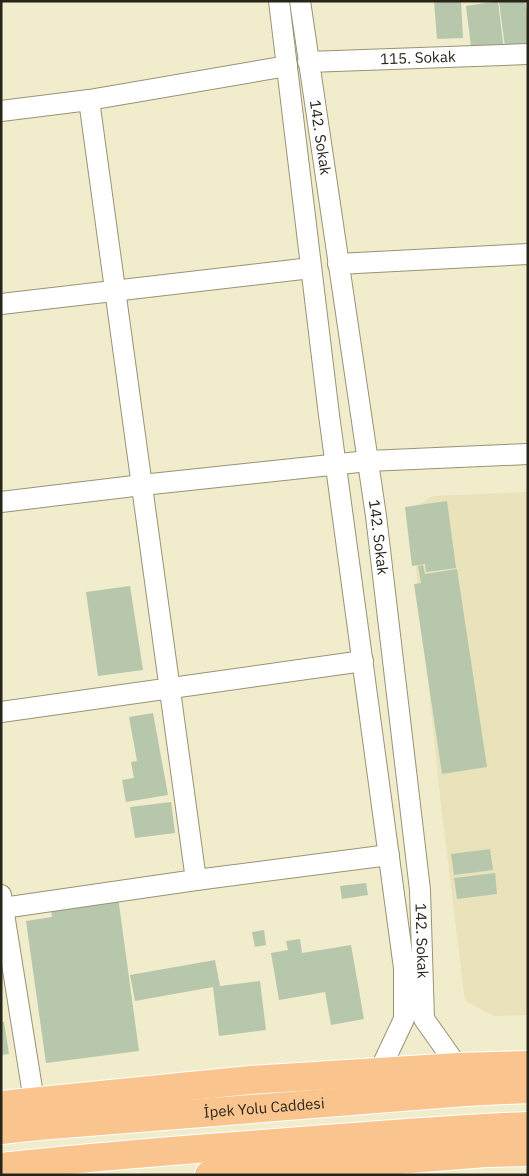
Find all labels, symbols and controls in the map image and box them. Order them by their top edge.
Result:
street label: 115. Sokak [380,47,456,68]
street label: 142. Sokak [306,99,336,176]
street label: 142. Sokak [365,498,393,576]
street label: 142. Sokak [411,903,433,979]
street label: İpek Yolu Caddesi [203,1093,325,1122]

